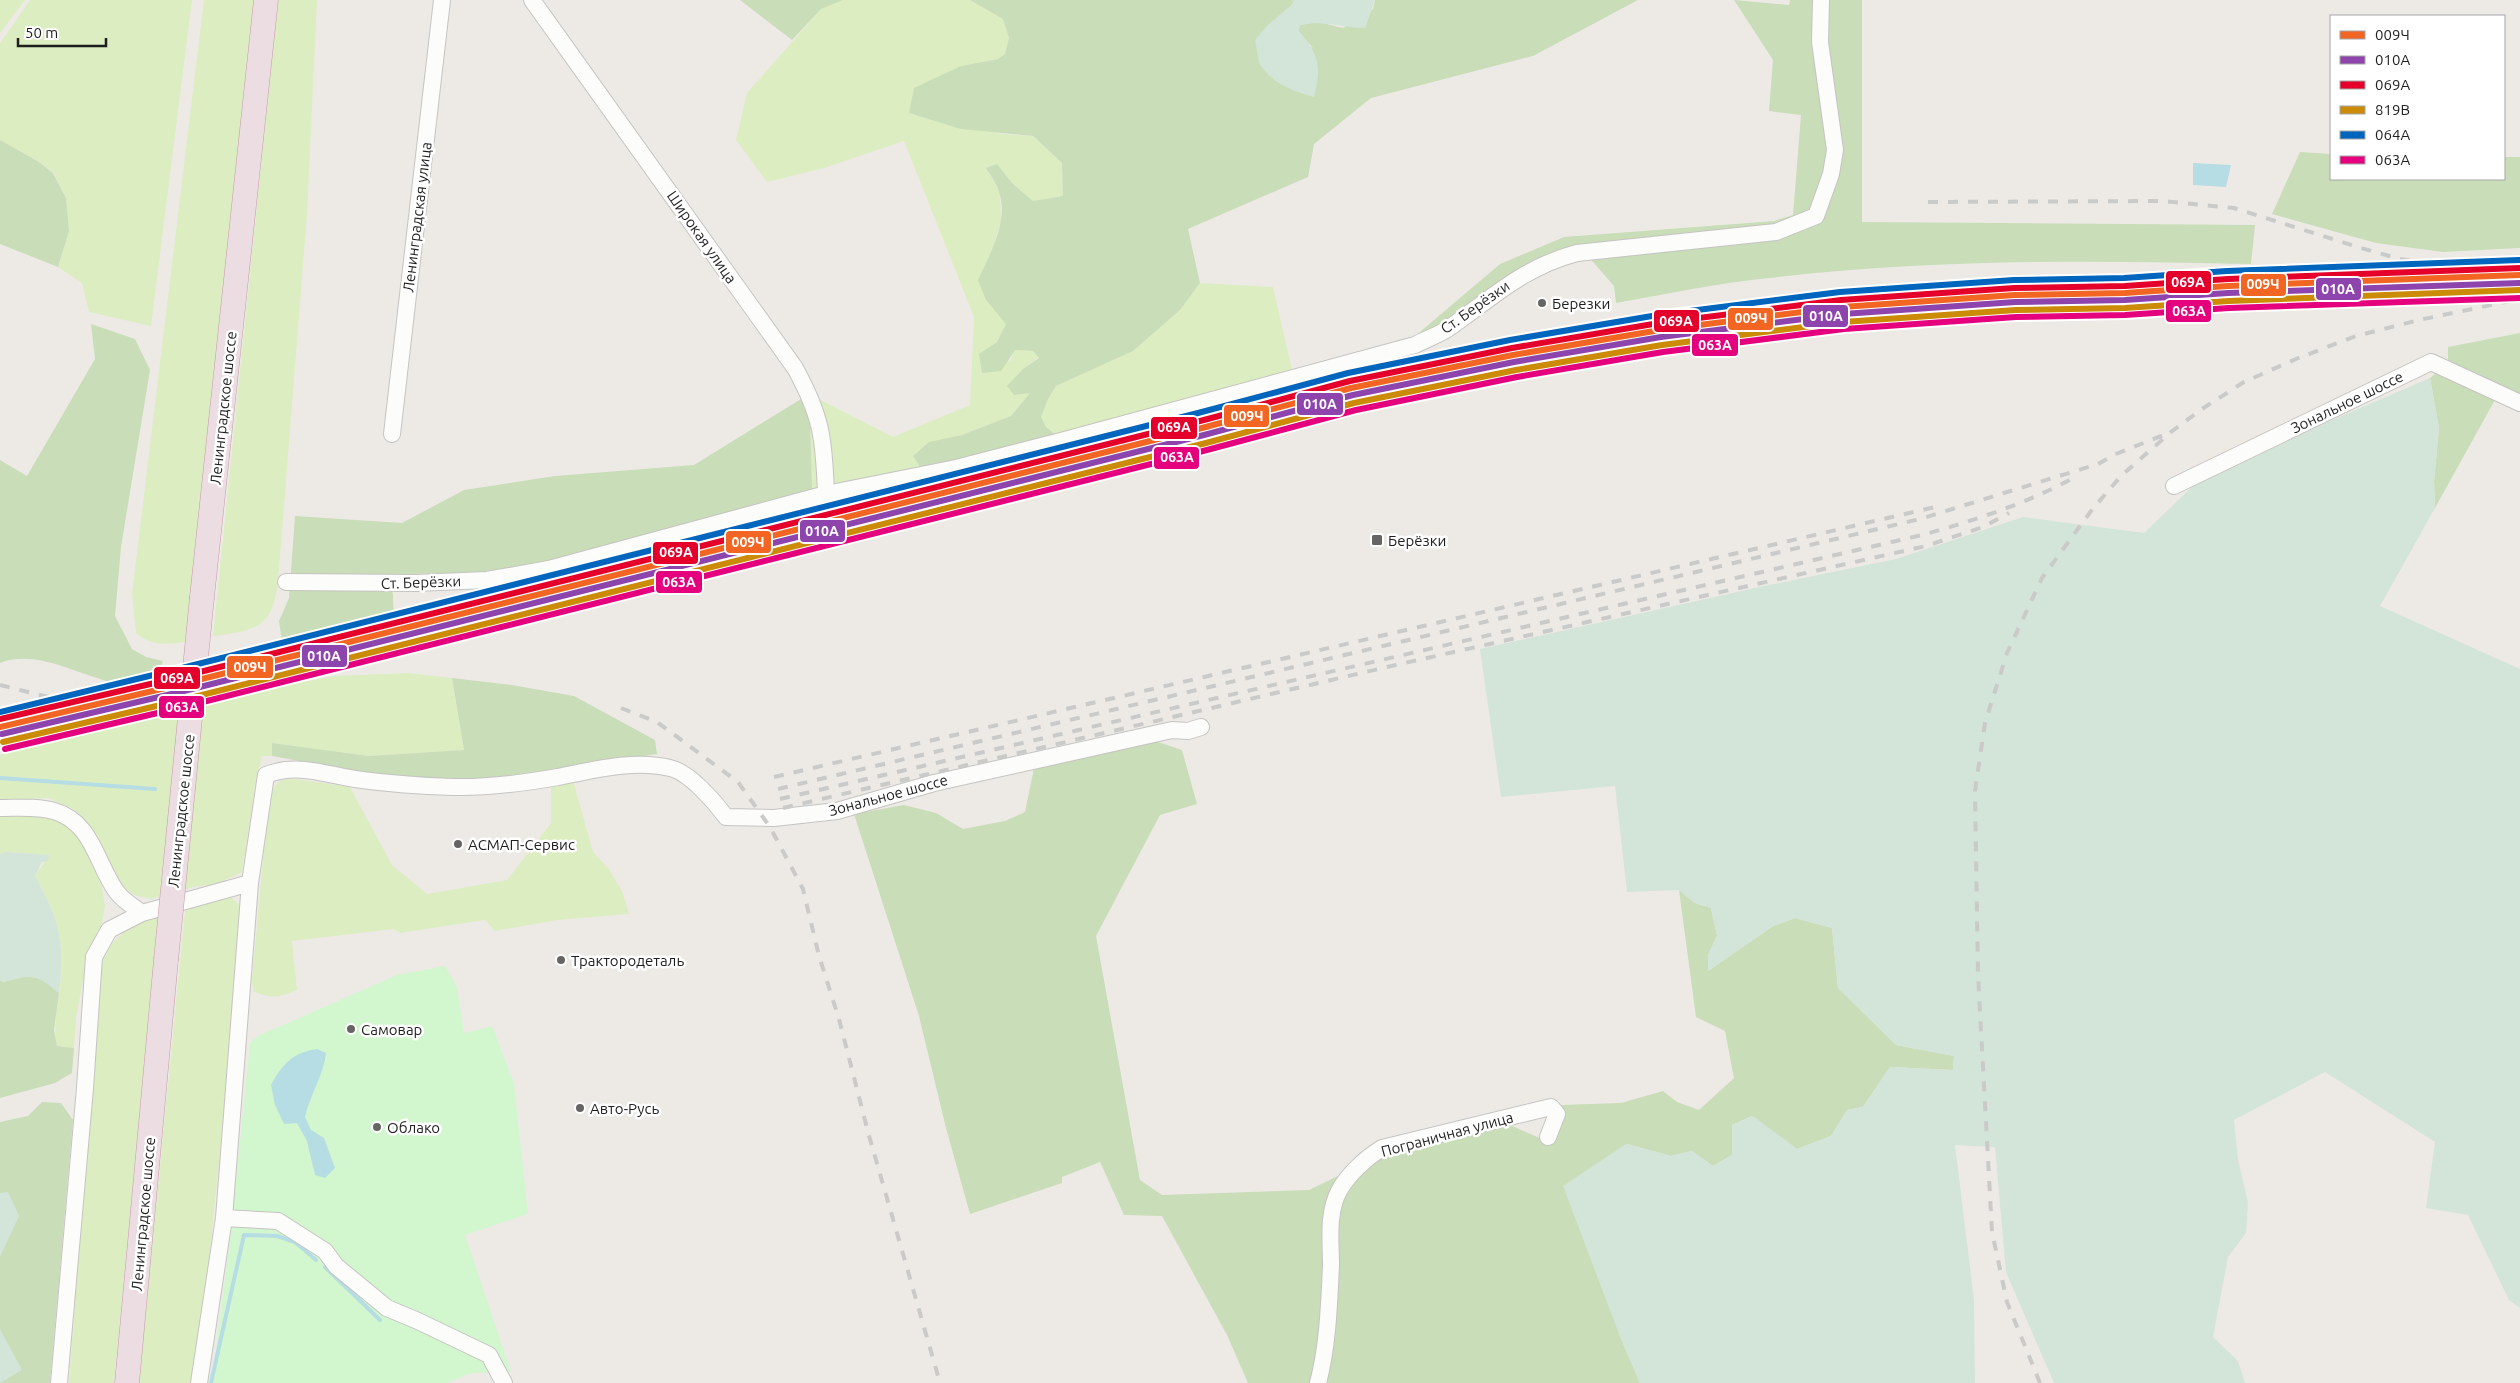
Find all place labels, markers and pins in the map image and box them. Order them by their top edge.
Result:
place label: Березки [1552,295,1610,312]
marker: Березки [1536,297,1548,309]
place label: Берёзки [1388,532,1446,549]
marker: Берёзки [1370,533,1384,547]
place label: АСМАП-Сервис [468,836,575,853]
marker: АСМАП-Сервис [452,838,464,850]
place label: Трактородеталь [571,952,684,969]
marker: Трактородеталь [555,954,567,966]
place label: Самовар [361,1021,422,1038]
marker: Самовар [345,1023,357,1035]
place label: Авто-Русь [590,1100,659,1117]
marker: Авто-Русь [574,1102,586,1114]
place label: Облако [387,1119,440,1136]
marker: Облако [371,1121,383,1133]

